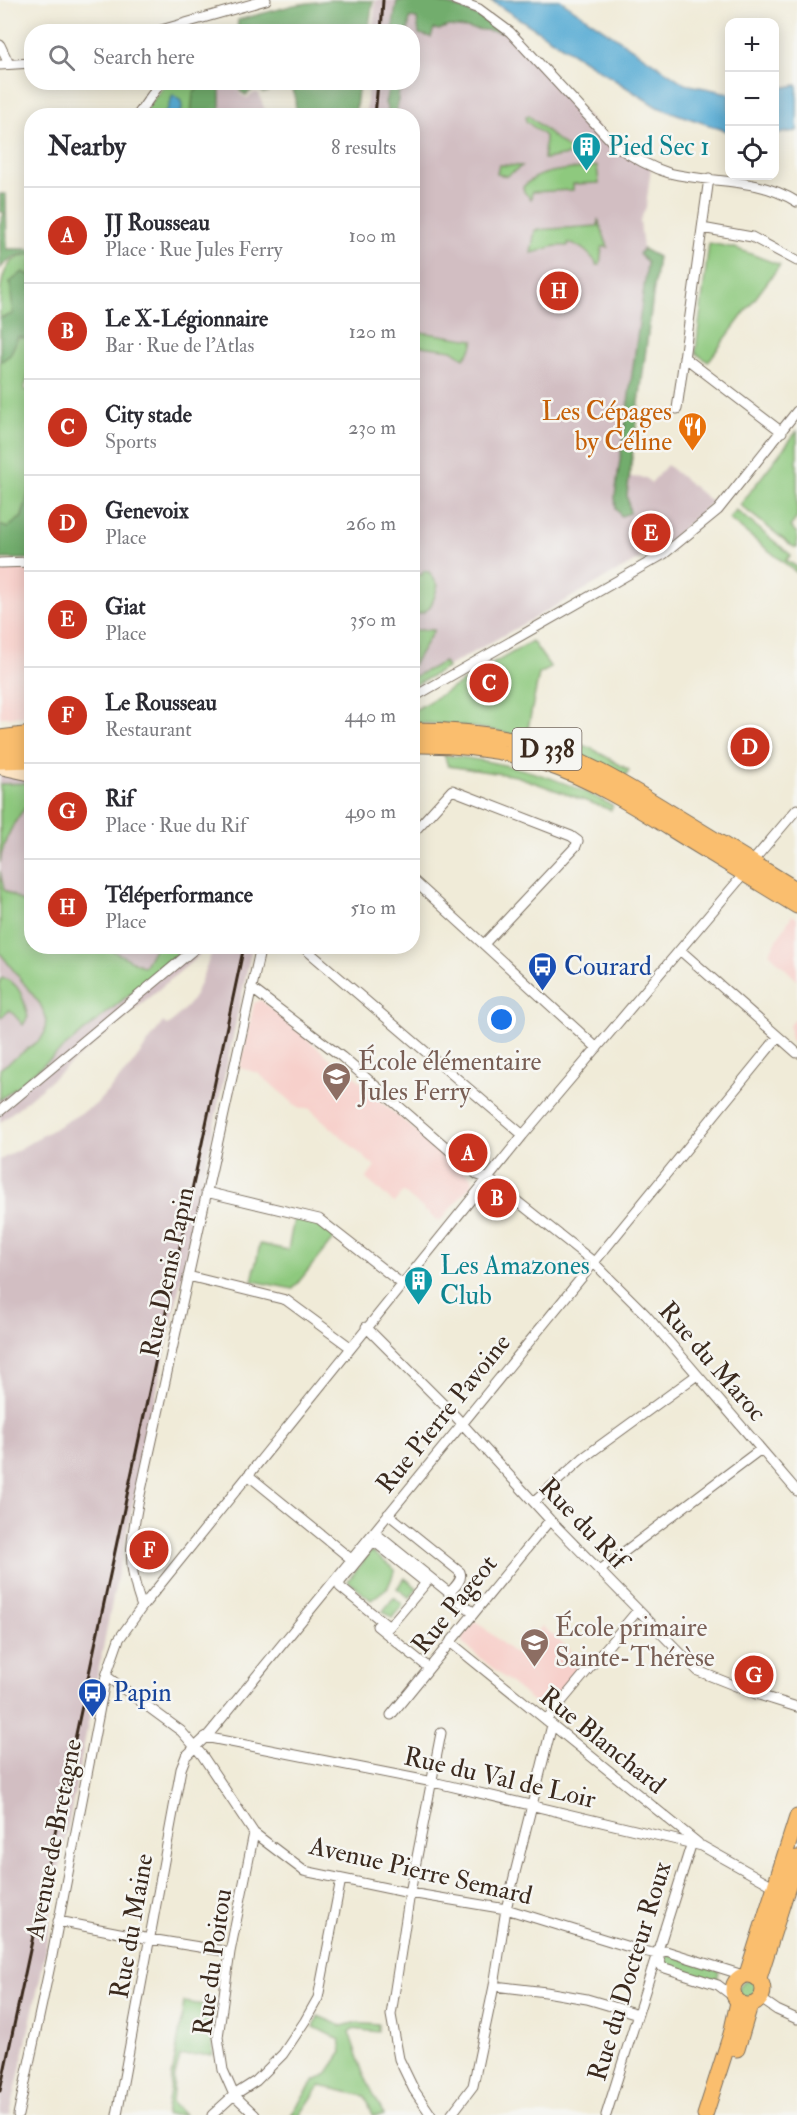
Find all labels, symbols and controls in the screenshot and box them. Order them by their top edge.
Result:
map controls [725,18,779,180]
button: + [725,18,779,72]
search box [24,24,420,90]
icon: search [45,41,78,74]
text: Search here [93,43,195,71]
button: − [725,72,779,126]
button: locate [725,126,779,180]
building icon: Pied Sec 1 [571,130,603,172]
text: Nearby [48,131,126,163]
place label: Pied Sec 1 [608,131,710,163]
text: 8 results [331,135,396,160]
text: JJ Rousseau [105,209,210,237]
text: A [61,223,74,248]
text: 100 m [349,223,396,248]
text: Place · Rue Jules Ferry [105,237,282,262]
pin: H [540,268,578,314]
text: Le X-Légionnaire [105,305,268,333]
text: B [61,319,74,344]
text: 120 m [349,319,396,344]
text: Bar · Rue de l'Atlas [105,333,254,358]
place label: Les Cépages by Céline [542,396,672,458]
text: City stade [105,401,192,429]
restaurant icon: Les Cépages by Céline [677,410,709,452]
text: C [60,415,75,440]
text: 230 m [348,415,396,440]
text: Sports [105,429,157,454]
text: Genevoix [105,497,189,525]
pin: E [632,510,670,556]
text: D [59,511,76,536]
text: 260 m [346,511,396,536]
text: Place [105,525,146,550]
text: Giat [105,593,146,621]
text: E [60,607,75,632]
text: 350 m [350,607,396,632]
text: Place [105,621,146,646]
pin: C [470,660,508,706]
text: Le Rousseau [105,689,217,717]
text: F [61,703,74,728]
text: 440 m [344,703,396,728]
text: Restaurant [105,717,192,742]
pin: D [730,724,770,770]
road number: D 338 [512,728,582,770]
text: Rif [105,785,134,813]
text: G [59,799,76,824]
text: 490 m [345,799,396,824]
text: Place · Rue du Rif [105,813,246,838]
text: Téléperformance [105,881,253,909]
text: H [59,895,76,920]
text: 510 m [350,895,396,920]
text: Place [105,909,146,934]
bus stop icon: Courard [527,950,559,992]
place label: Courard [564,951,652,983]
your location [487,1005,516,1034]
place label: École élémentaire Jules Ferry [357,1044,542,1108]
school or university icon: École élémentaire Jules Ferry [321,1060,353,1102]
pin: A [448,1130,488,1176]
pin: B [478,1176,516,1220]
street label: Rue Denis Papin [134,1184,203,1361]
place label: Les Amazones Club [440,1250,590,1312]
building icon: Les Amazones Club [403,1264,435,1306]
street label: Rue du Maroc [652,1295,773,1428]
street label: Rue Pierre Pavoine [370,1327,518,1500]
street label: Rue du Rif [532,1472,637,1578]
pin: F [130,1528,168,1572]
street label: Rue Pageot [405,1549,504,1661]
place label: École primaire Sainte-Thérèse [555,1610,715,1674]
school or university icon: École primaire Sainte-Thérèse [518,1626,550,1668]
pin: G [734,1652,774,1698]
bus stop icon: Papin [76,1676,108,1718]
place label: Papin [113,1677,172,1710]
street label: Rue Blanchard [533,1680,672,1801]
street label: Avenue de Bretagne [19,1736,89,1943]
street label: Rue du Val de Loir [401,1740,599,1816]
street label: Avenue Pierre Semard [305,1830,535,1912]
street label: Rue du Maine [103,1851,161,2001]
street label: Rue du Docteur Roux [581,1857,679,2085]
street label: Rue du Poitou [187,1887,239,2038]

